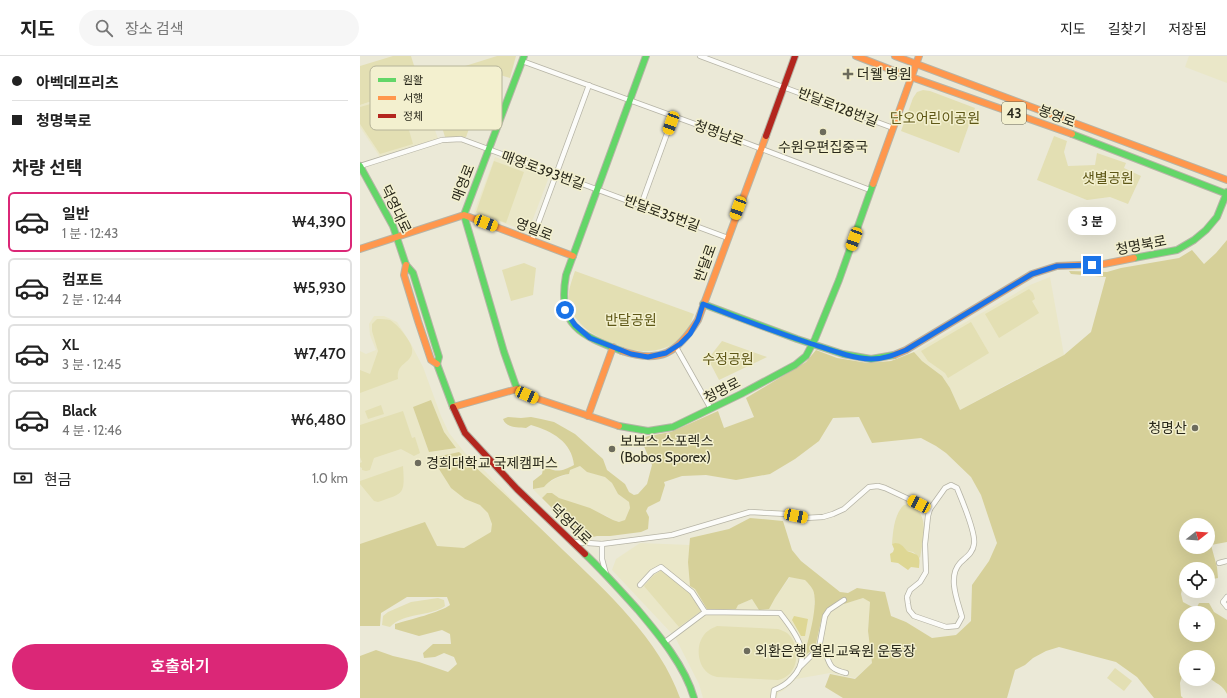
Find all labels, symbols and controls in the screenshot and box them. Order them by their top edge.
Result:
search box [79,10,359,46]
icon: search [93,17,115,39]
text: 지도 [20,18,55,41]
text: 장소 검색 [125,20,184,38]
text: 지도 [1060,20,1086,38]
text: 길찾기 [1108,20,1146,38]
text: 저장됨 [1168,20,1207,38]
place label: 더웰 병원 [857,65,912,83]
legend [370,66,502,130]
marker: 더웰 병원 [842,68,854,80]
text: 원활 [403,73,423,87]
text: 아벡데프리츠 [36,74,119,92]
street label: 반달로128번길 [795,83,881,131]
text: 서행 [403,91,423,105]
street label: 봉영로 [1036,101,1078,131]
road number: 43 [1002,102,1026,124]
text: 정체 [403,109,423,123]
park label: 단오어린이공원 [890,109,980,127]
car [661,110,681,136]
text: 청명북로 [36,112,91,130]
street label: 청명남로 [692,116,746,150]
marker: 수원우편집중국 [818,127,828,137]
place label: 수원우편집중국 [778,138,868,156]
street label: 매영로393번길 [499,147,587,193]
text: 차량 선택 [12,157,82,179]
street label: 매영로 [448,162,478,204]
park label: 샛별공원 [1082,169,1134,187]
street label: 덕영대로 [377,182,415,236]
street label: 반달로35번길 [622,191,702,235]
car [728,195,748,221]
icon: car [14,204,50,240]
text: 일반 [62,205,90,223]
callout: 3 분 [1068,207,1116,235]
text: ₩4,390 [292,213,346,231]
car [473,213,499,233]
text: 3 분 [1081,213,1103,229]
street label: 영일로 [513,214,555,244]
text: 1 분 · 12:43 [62,225,118,241]
car [844,226,864,252]
street label: 청명북로 [1114,231,1168,259]
street label: 반달로 [690,242,720,284]
route end [1083,256,1101,274]
icon: car [14,270,50,306]
text: 컴포트 [62,271,103,289]
text: ₩5,930 [293,279,346,297]
text: 2 분 · 12:44 [62,291,121,307]
route start [556,301,574,319]
park label: 반달공원 [605,311,657,329]
icon: car [14,336,50,372]
text: XL [62,336,79,354]
text: ₩7,470 [294,345,346,363]
park label: 수정공원 [702,350,754,368]
text: 3 분 · 12:45 [62,356,121,372]
street label: 청명로 [701,373,743,407]
car [514,385,540,405]
icon: car [14,402,50,438]
text: Black [62,402,97,420]
text: ₩6,480 [291,411,346,429]
place label: 청명산 [1148,419,1187,437]
text: 4 분 · 12:46 [62,422,122,438]
marker: 청명산 [1190,423,1200,433]
place label: 보보스 스포렉스 (Bobos Sporex) [620,432,713,466]
marker: 보보스 스포렉스 (Bobos Sporex) [607,444,617,454]
place label: 경희대학교 국제캠퍼스 [426,454,558,472]
marker: 경희대학교 국제캠퍼스 [413,458,423,468]
icon: cash [12,467,34,489]
text: 1.0 km [312,470,348,486]
text: 현금 [44,471,72,489]
car [906,493,932,515]
street label: 덕영대로 [546,500,596,548]
car [783,508,809,524]
north arrow [1179,518,1215,554]
map controls [1179,518,1215,686]
button: locate [1179,562,1215,598]
button: + [1179,606,1215,642]
place label: 외환은행 열린교육원 운동장 [755,642,916,660]
button: 호출하기 [12,644,348,690]
marker: 외환은행 열린교육원 운동장 [742,646,752,656]
button: − [1179,650,1215,686]

